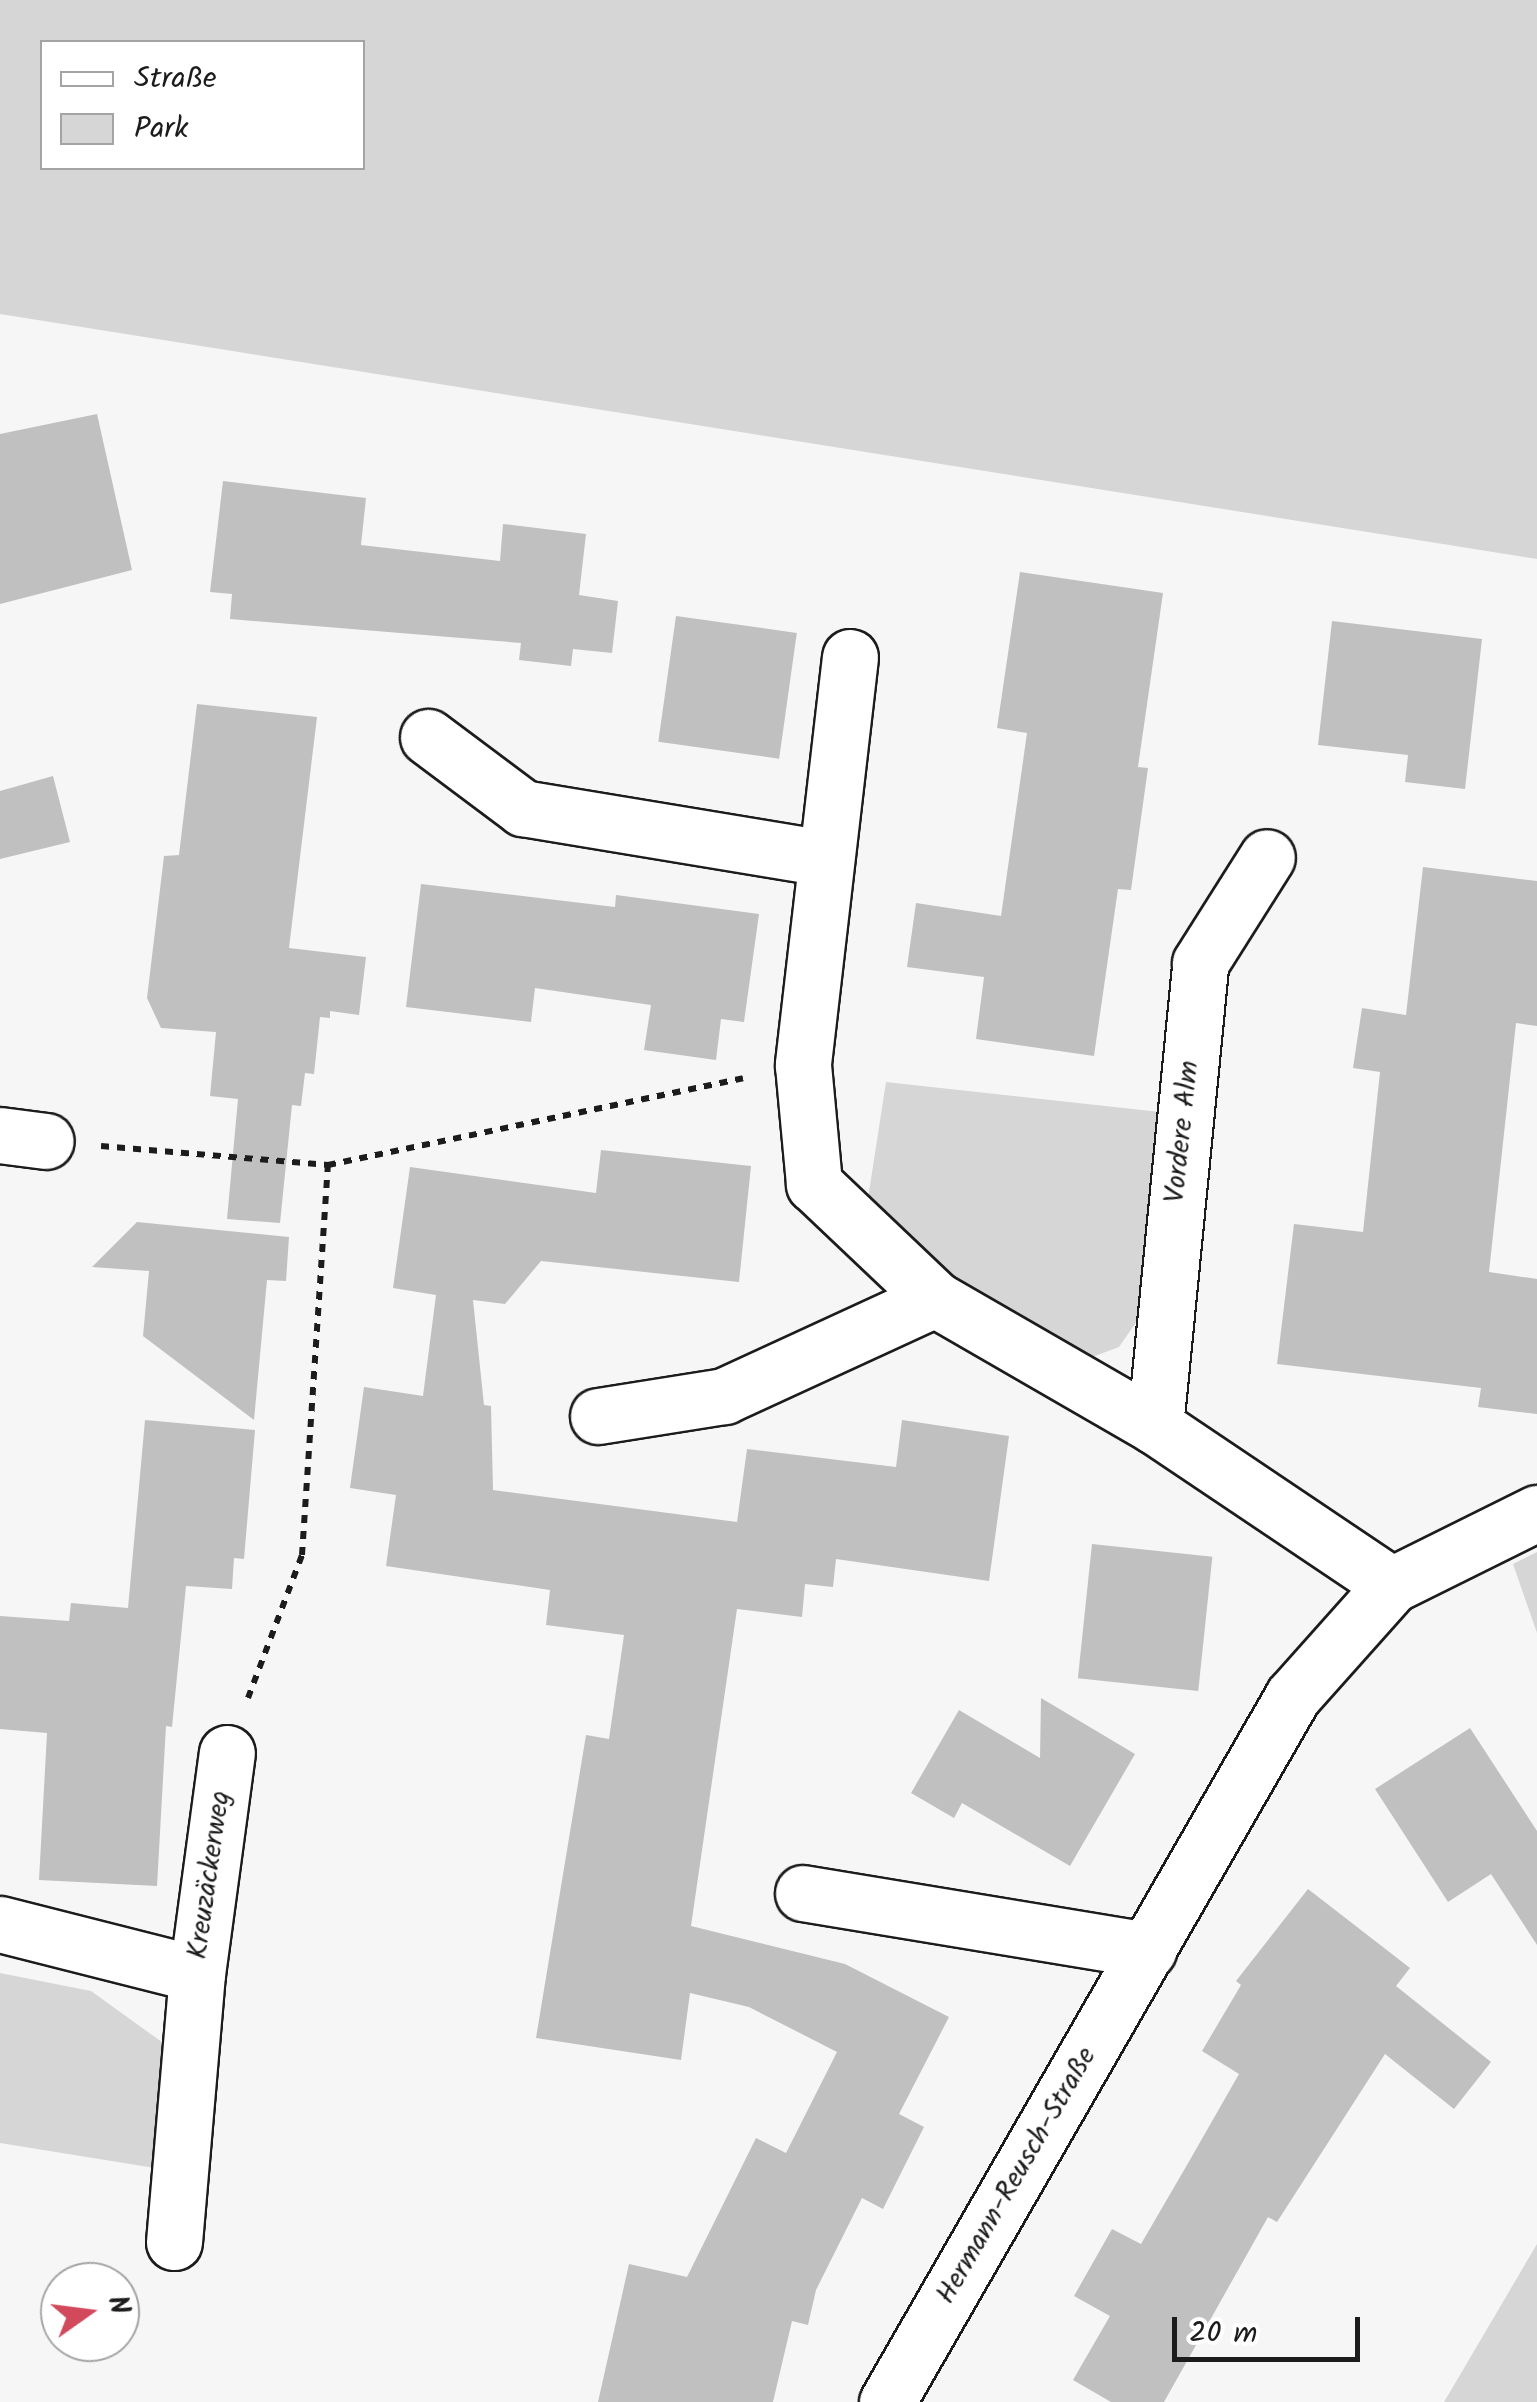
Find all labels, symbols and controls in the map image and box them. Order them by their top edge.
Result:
legend [40,40,365,170]
text: Straße [134,55,217,103]
text: Park [134,105,188,153]
street label: Vordere Alm [1159,1059,1207,1205]
street label: Kreuzäckerweg [182,1789,238,1961]
street label: Hermann-Reusch-Straße [930,2042,1104,2310]
north arrow [40,2262,140,2362]
text: N [94,2291,142,2319]
scale bar [1177,2297,1364,2359]
text: 20 m [1189,2310,1257,2358]

